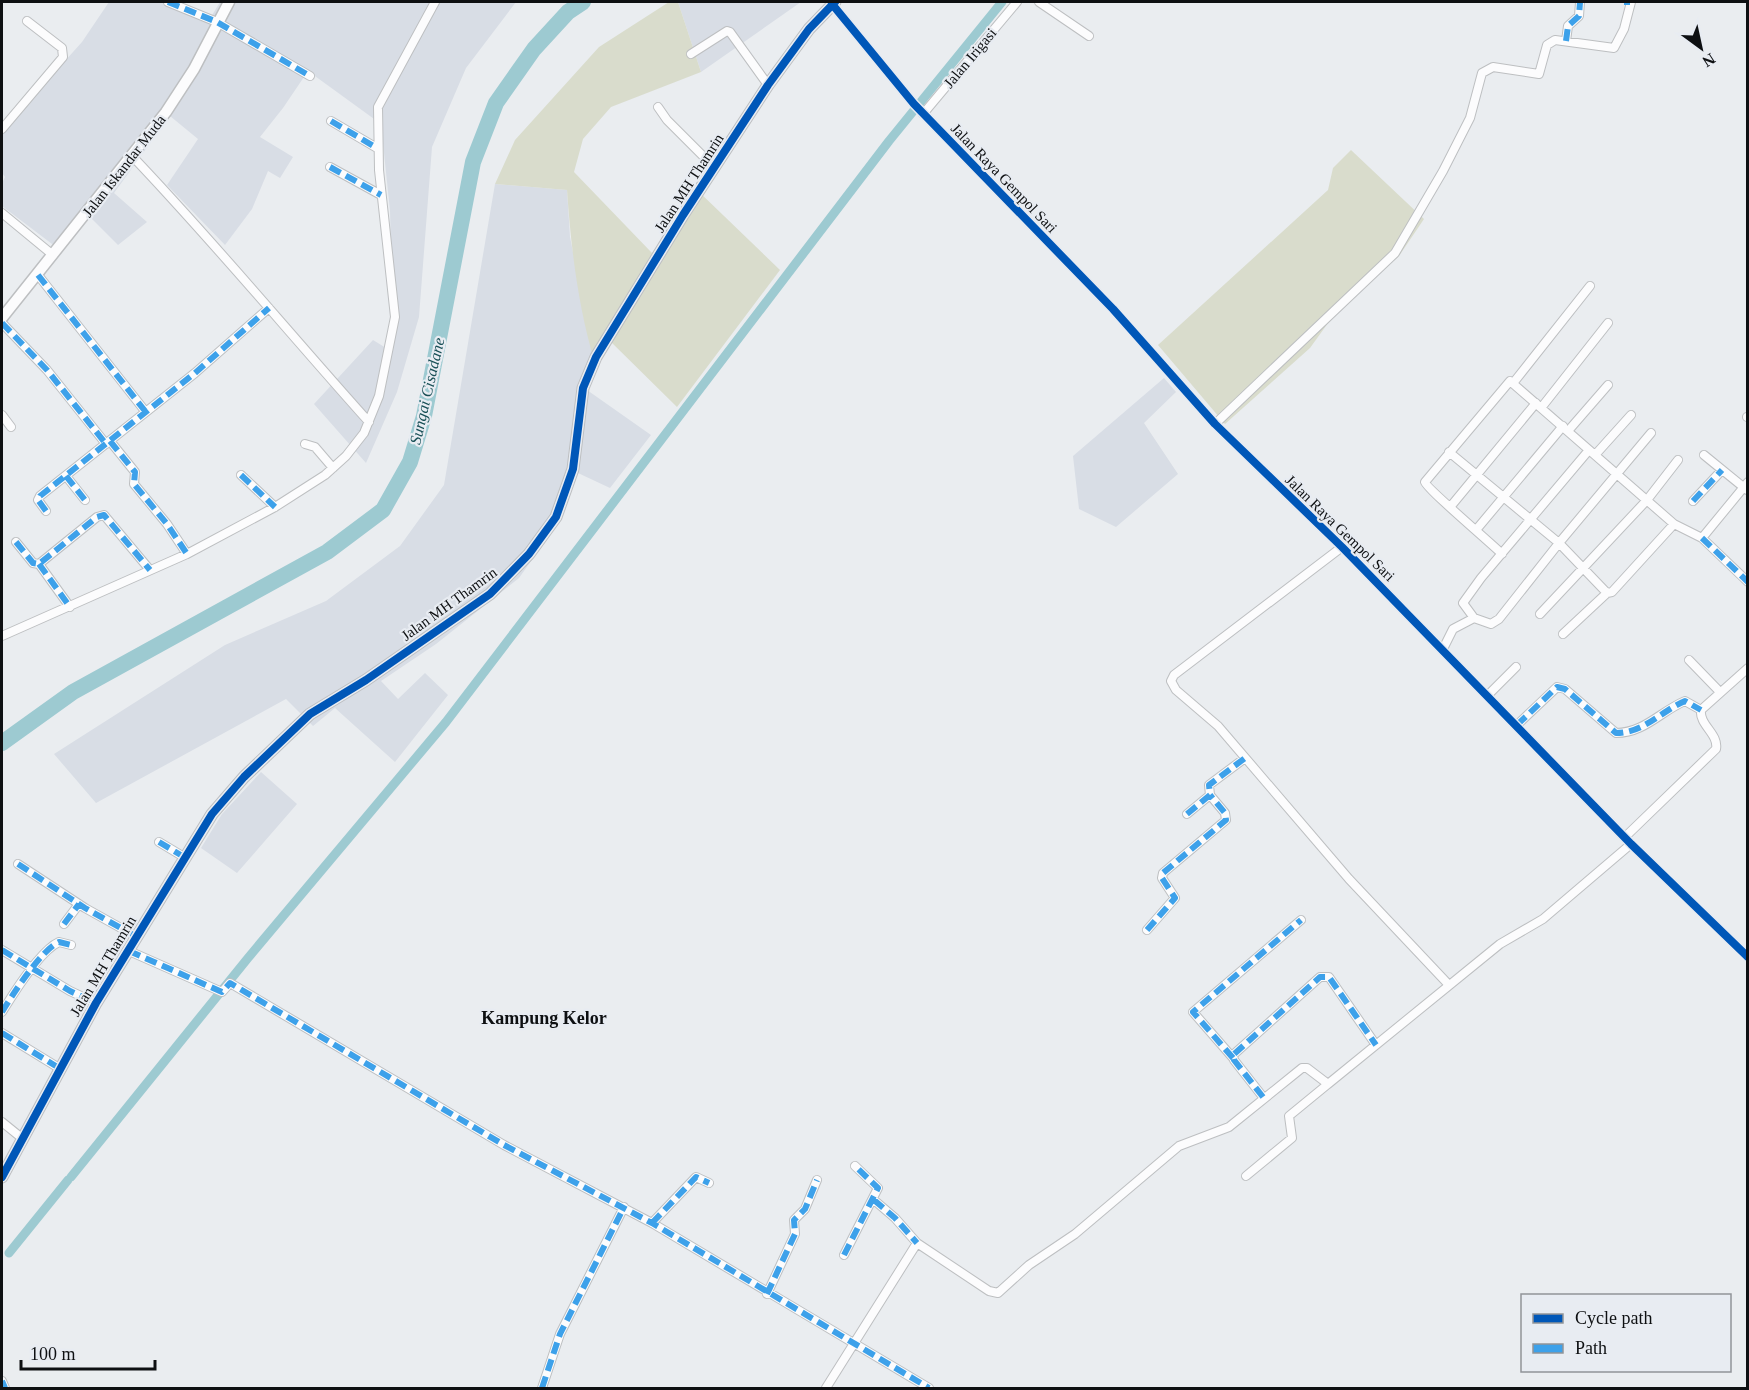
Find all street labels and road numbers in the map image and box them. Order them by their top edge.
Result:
street label: Jalan Irigasi [940,25,1000,91]
street label: Jalan Iskandar Muda [79,112,169,220]
street label: Jalan Raya Gempol Sari [948,120,1060,236]
street label: Jalan MH Thamrin [651,130,727,235]
street label: Jalan Raya Gempol Sari [1282,472,1398,584]
street label: Jalan MH Thamrin [398,564,500,644]
street label: Jalan MH Thamrin [67,913,139,1019]

